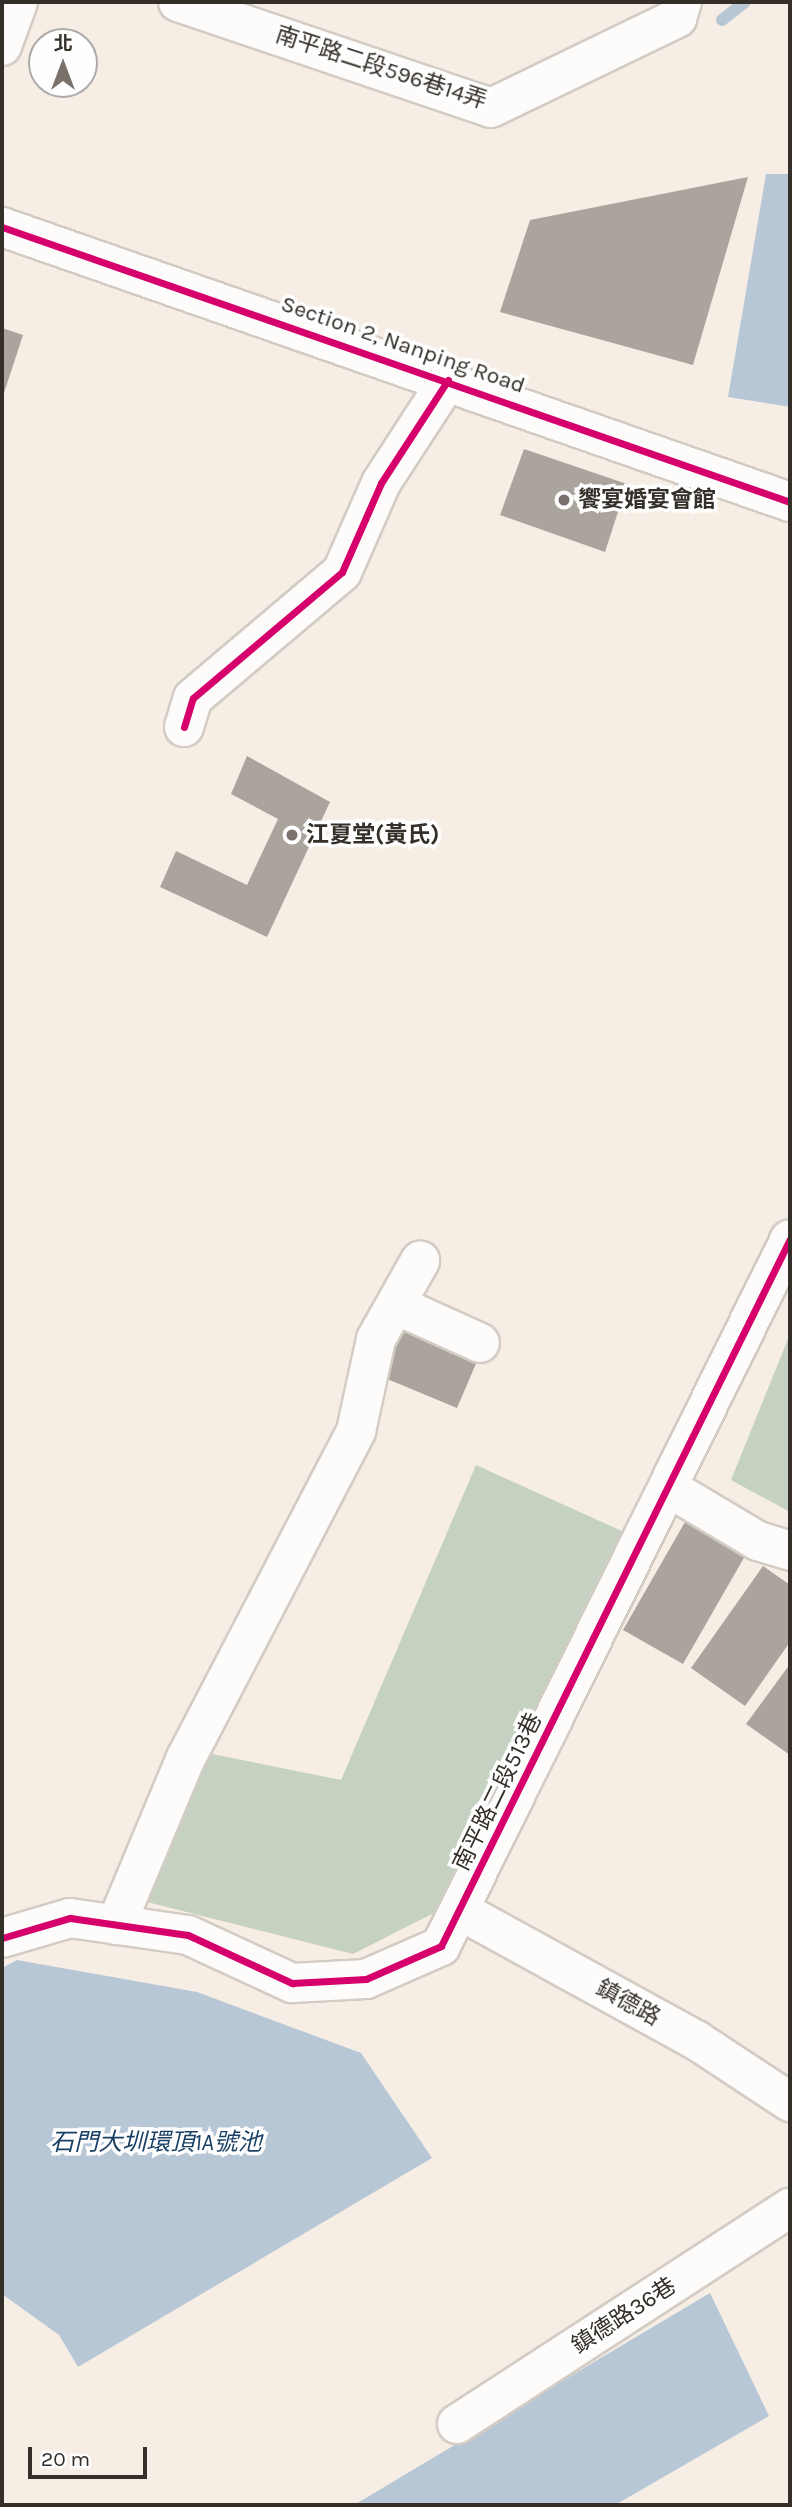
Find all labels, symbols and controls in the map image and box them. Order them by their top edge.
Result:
street label: 南平路二段596巷14弄 [272,21,490,115]
north arrow [28,28,98,98]
text: 北 [53,33,73,55]
street label: Section 2, Nanping Road [277,290,529,400]
place label: 饗宴婚宴會館 [578,486,716,514]
marker: 饗宴婚宴會館 [556,492,572,508]
place label: 江夏堂(黃氏) [306,821,439,849]
marker: 江夏堂(黃氏) [284,827,300,843]
street label: 南平路二段513巷 [448,1709,548,1875]
street label: 鎮德路 [591,1974,665,2032]
water label: 石門大圳環頂1A號池 [50,2129,262,2157]
street label: 鎮德路36巷 [567,2272,681,2360]
scale bar [32,2434,150,2478]
text: 20 m [41,2447,90,2471]

